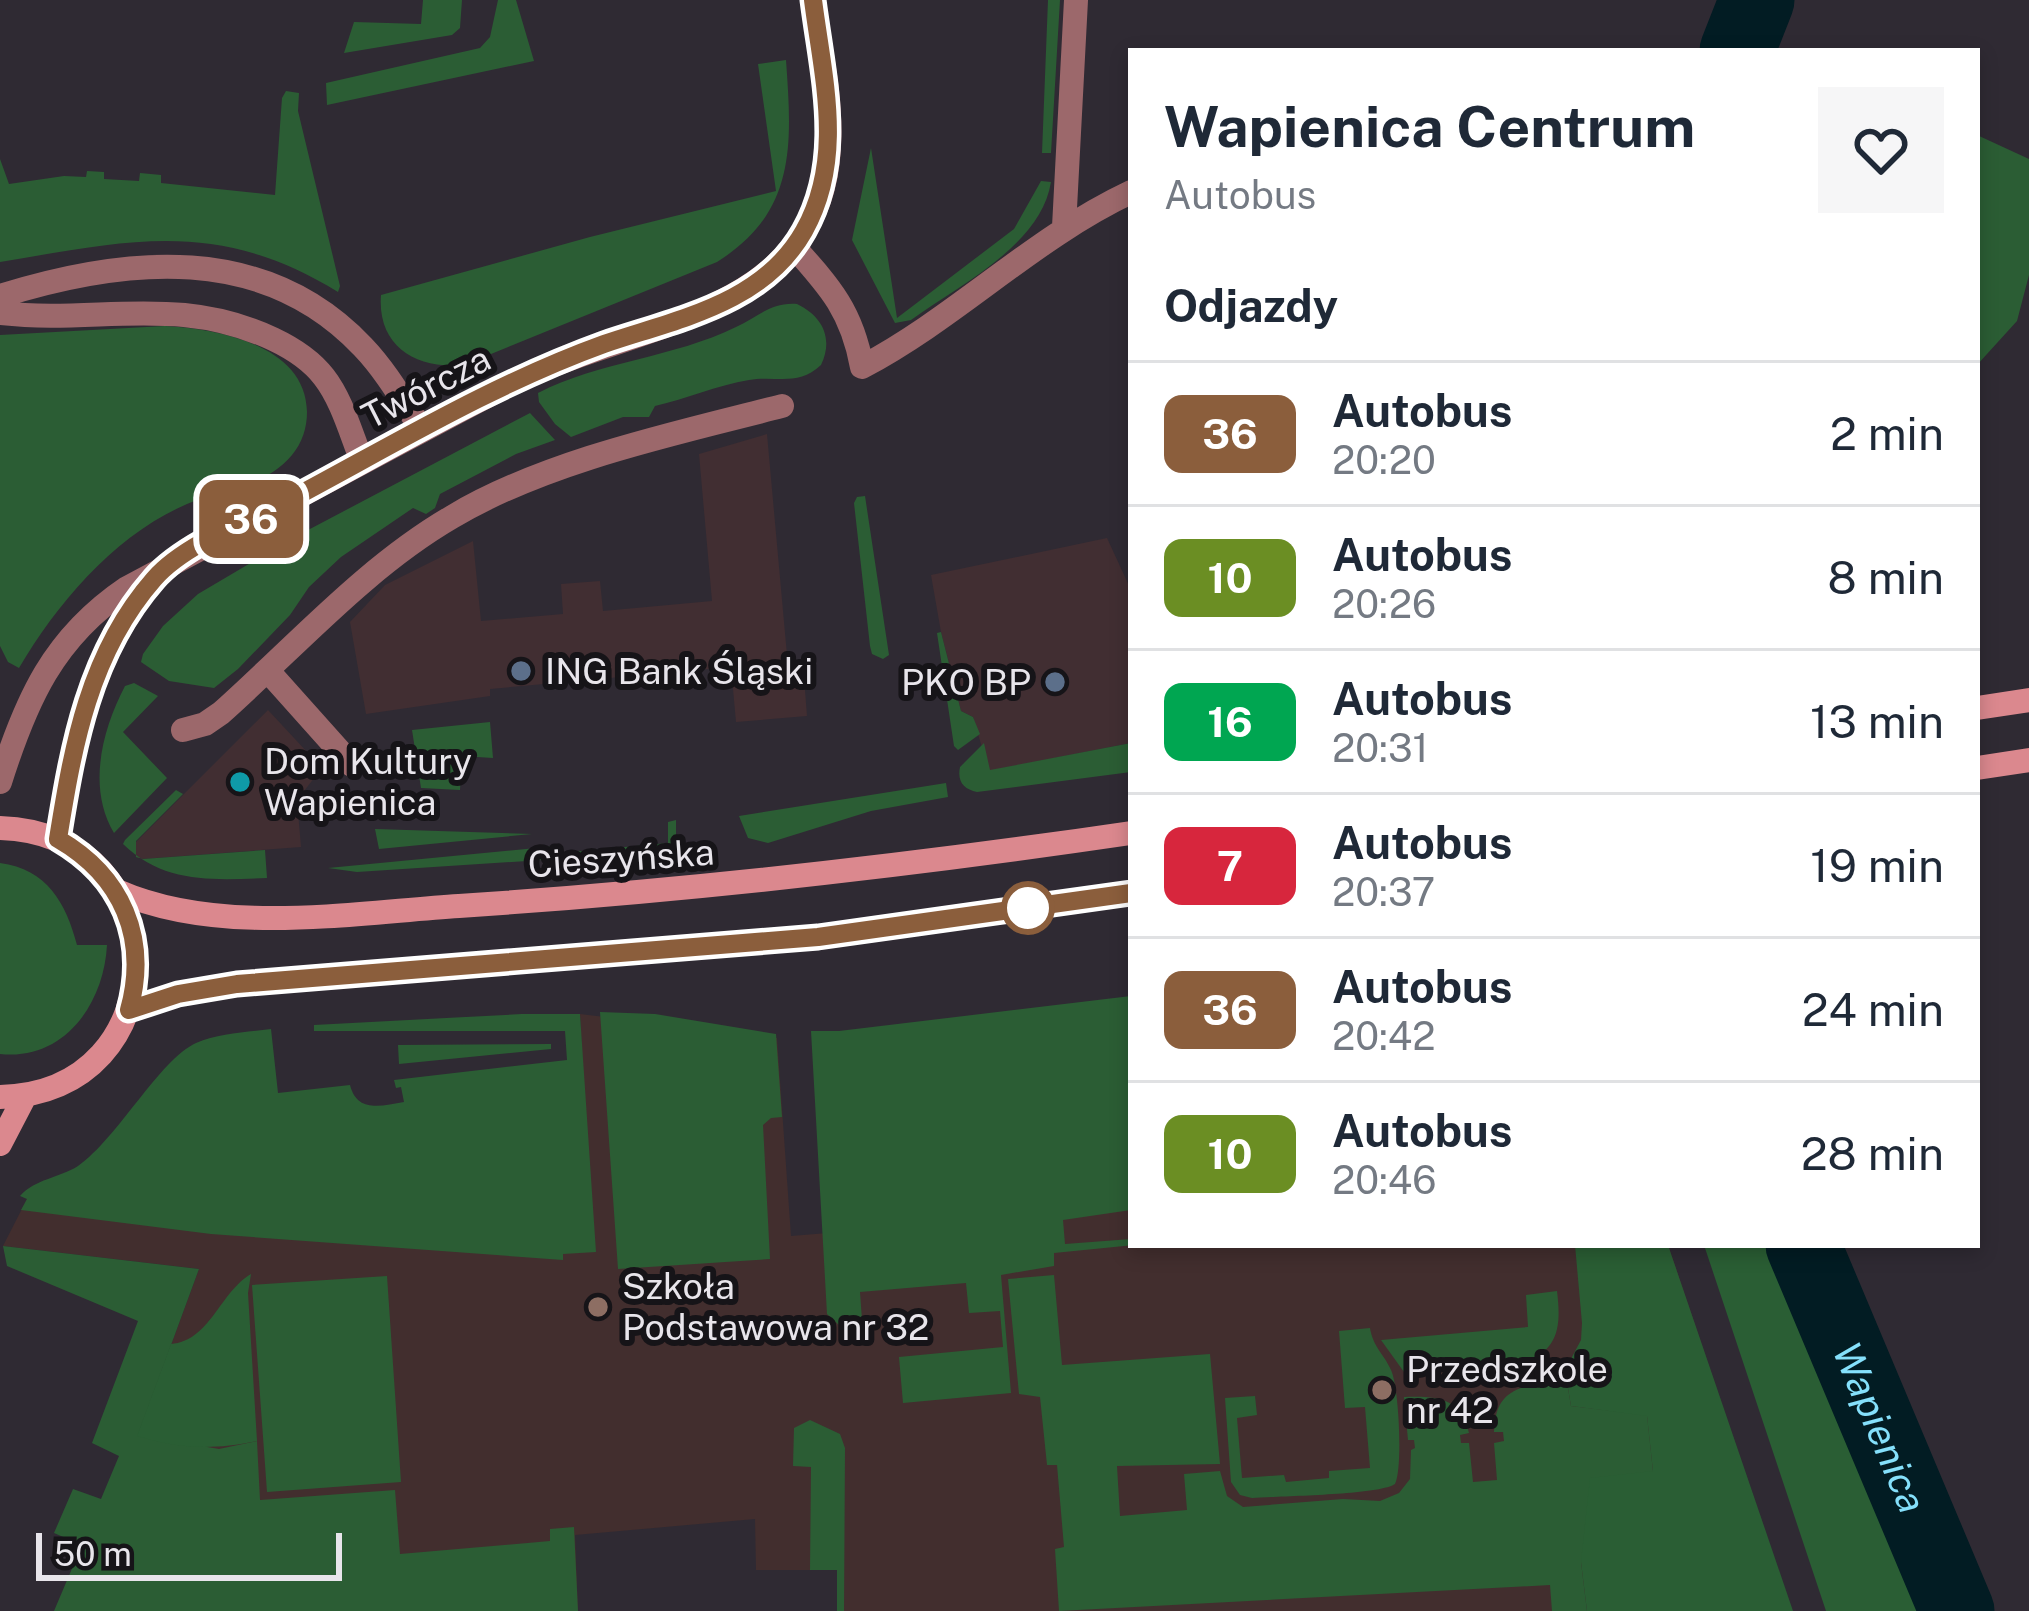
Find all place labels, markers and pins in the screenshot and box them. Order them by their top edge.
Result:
place label: ING Bank Śląski [545,650,813,692]
marker: ING Bank Śląski [508,658,534,684]
place label: PKO BP [901,661,1031,703]
marker: PKO BP [1042,669,1068,695]
place label: Dom Kultury Wapienica [264,740,472,823]
marker: Dom Kultury Wapienica [227,769,253,795]
unlabelled marker [1003,883,1053,933]
place label: Szkoła Podstawowa nr 32 [622,1265,929,1348]
marker: Szkoła Podstawowa nr 32 [585,1294,611,1320]
place label: Przedszkole nr 42 [1406,1348,1608,1431]
marker: Przedszkole nr 42 [1369,1377,1395,1403]

